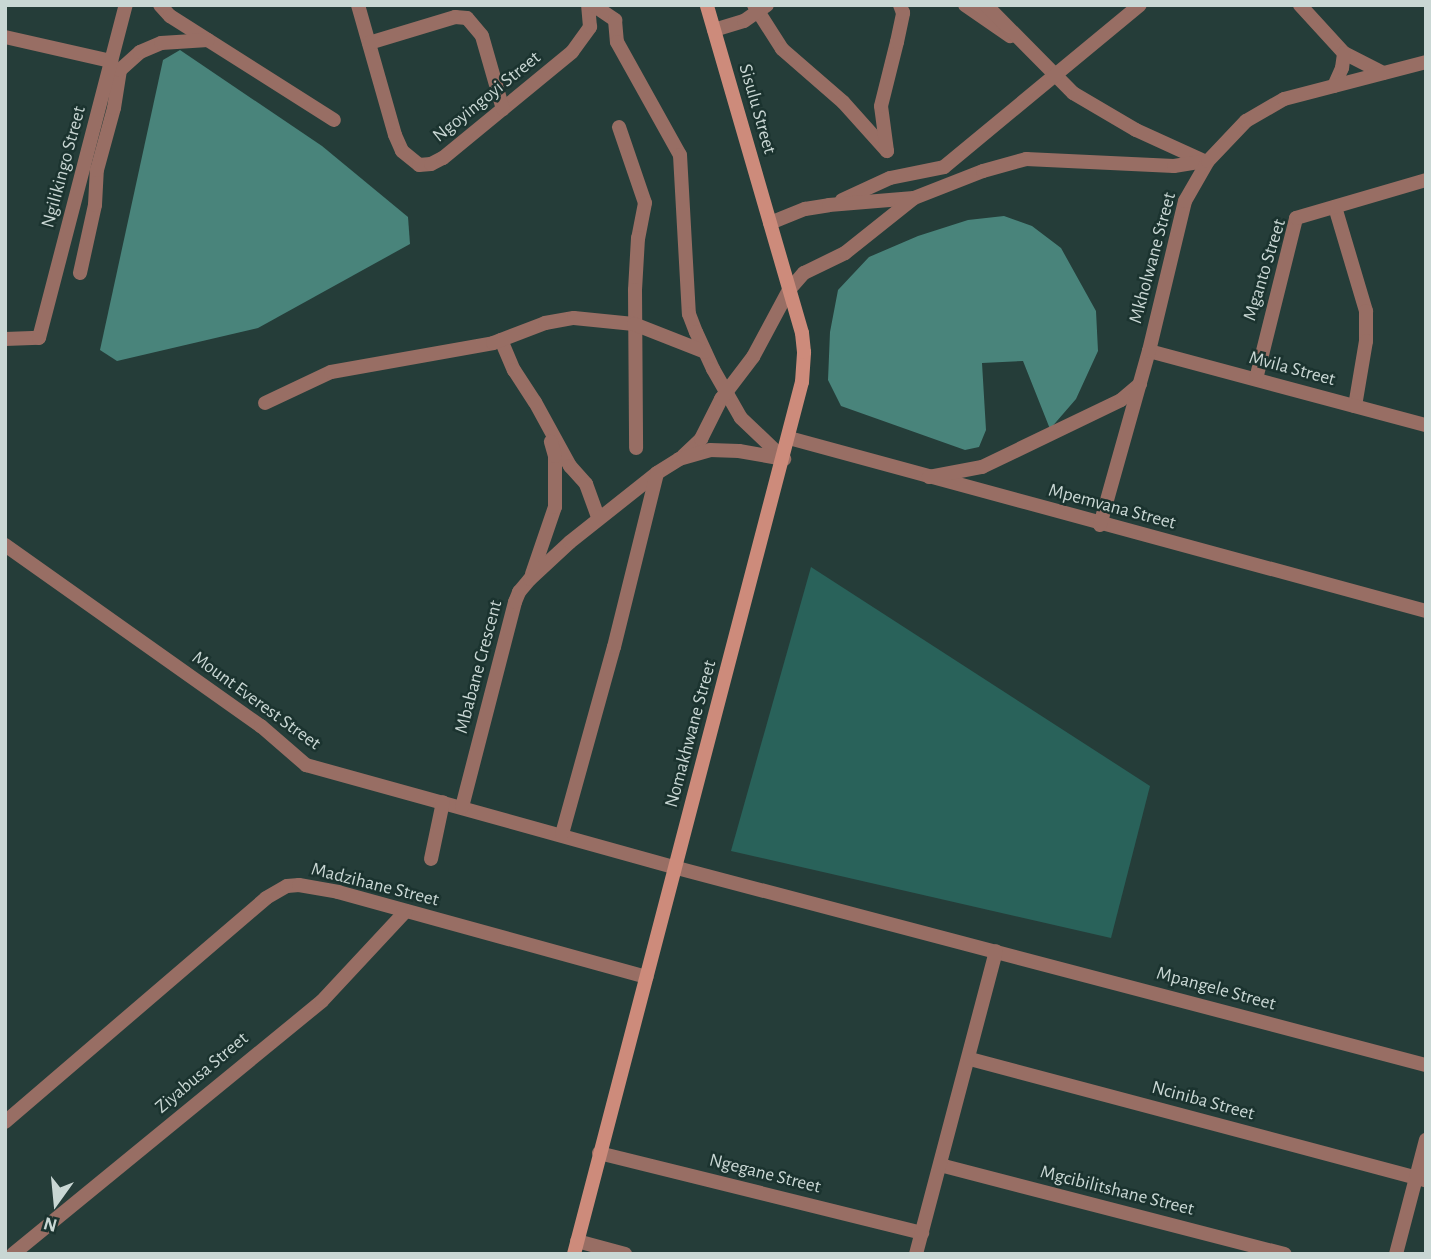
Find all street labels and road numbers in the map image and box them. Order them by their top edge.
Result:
street label: Ngoyingoyi Street [428,47,546,147]
street label: Sisulu Street [733,61,781,157]
street label: Ngilikingo Street [37,104,91,230]
street label: Mkholwane Street [1125,190,1181,326]
street label: Mganto Street [1239,216,1291,324]
street label: Mvila Street [1246,347,1338,391]
street label: Mpemvana Street [1046,479,1178,535]
street label: Mbabane Crescent [450,598,508,736]
street label: Mount Everest Street [187,647,325,755]
street label: Nomakhwane Street [660,658,722,810]
street label: Madzihane Street [309,858,441,912]
street label: Mpangele Street [1154,962,1278,1016]
street label: Ziyabusa Street [151,1028,253,1118]
street label: Nciniba Street [1149,1076,1257,1126]
street label: Ngegane Street [707,1149,823,1199]
street label: Mgcibilitshane Street [1038,1161,1196,1221]

